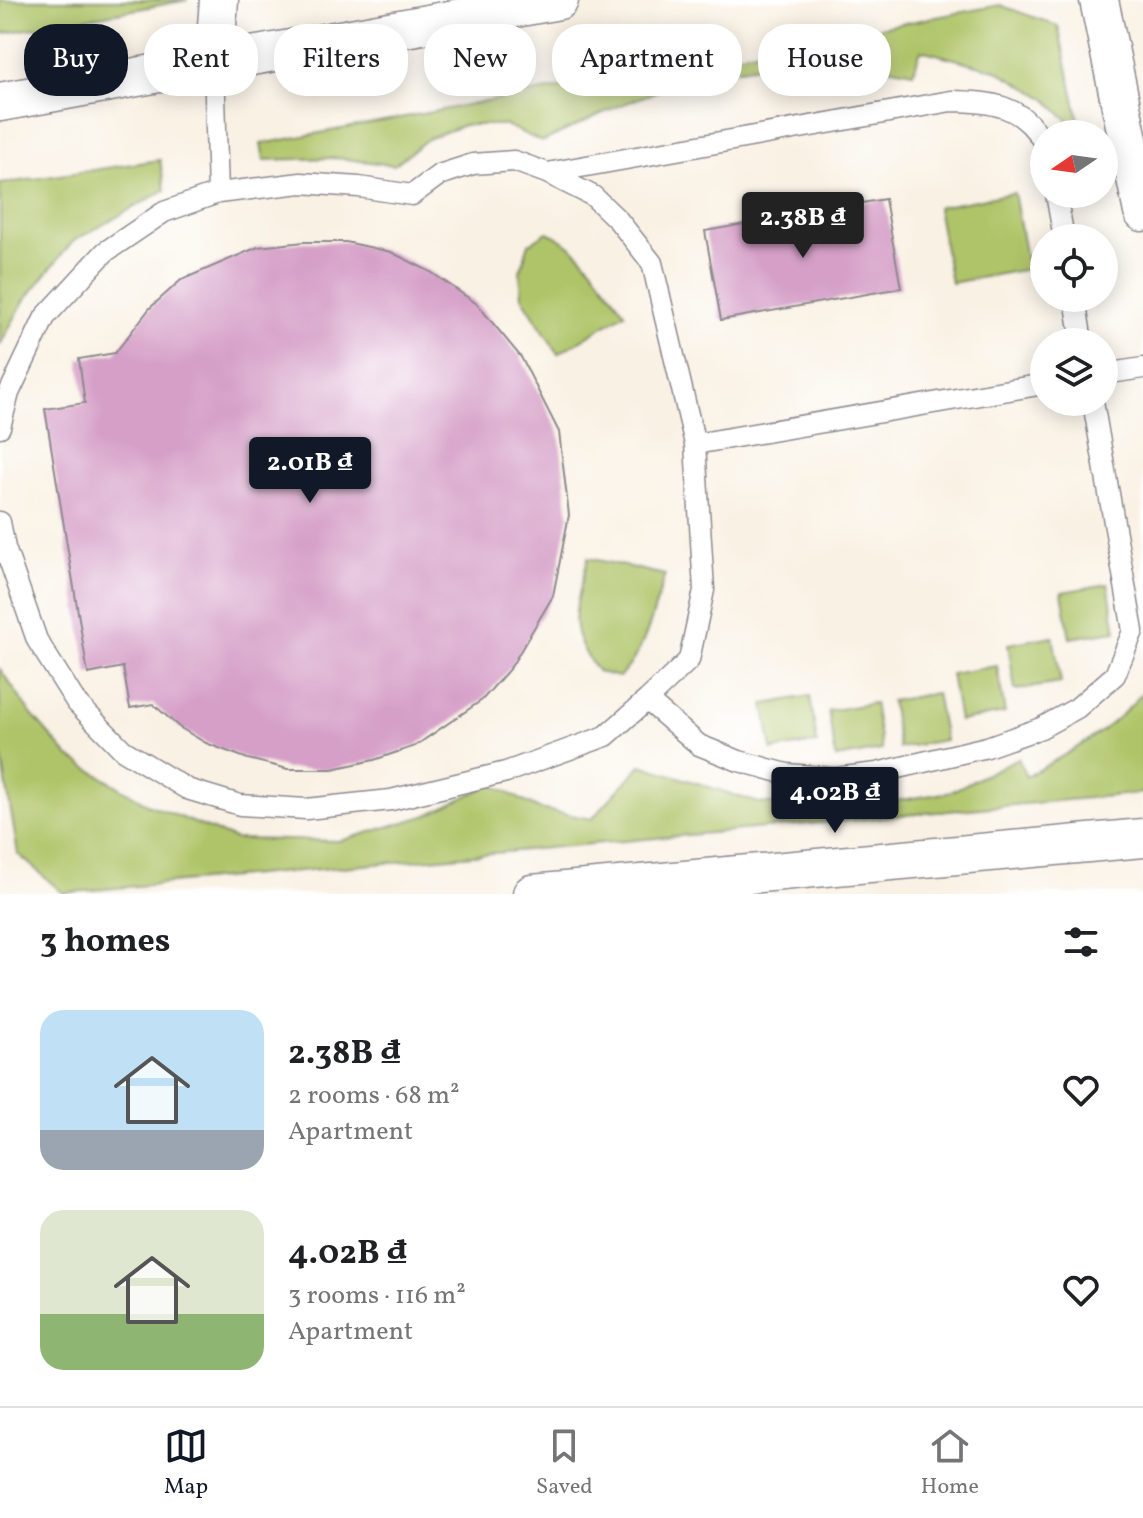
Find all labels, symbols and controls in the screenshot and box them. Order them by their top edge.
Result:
chip: Buy [24,24,128,96]
chip: Rent [144,24,258,96]
chip: Filters [274,24,408,96]
chip: New [424,24,536,96]
chip: Apartment [552,24,742,96]
chip: House [758,24,891,96]
north arrow [1030,120,1118,208]
map controls [1030,120,1118,416]
pin: 2.38B ₫ [729,192,877,260]
text: 2.38B ₫ [760,200,846,236]
button: locate [1030,224,1118,312]
button: layers [1030,328,1118,416]
pin: 2.01B ₫ [236,437,384,505]
text: 2.01B ₫ [267,445,353,481]
pin: 4.02B ₫ [761,767,909,835]
text: 4.02B ₫ [789,775,881,811]
text: 3 homes [40,919,170,966]
icon: filters [1059,920,1103,964]
text: 2.38B ₫ [288,1031,401,1078]
icon: home [104,1042,200,1138]
icon: heart [1059,1068,1103,1112]
text: 2 rooms · 68 m² [288,1078,460,1114]
text: Apartment [288,1114,413,1150]
text: 4.02B ₫ [288,1231,407,1278]
icon: home [104,1242,200,1338]
icon: heart [1059,1268,1103,1312]
text: 3 rooms · 116 m² [288,1278,466,1314]
text: Apartment [288,1314,413,1350]
tab: Map [164,1424,208,1503]
tab: Saved [536,1424,593,1503]
tab: Home [921,1424,979,1503]

